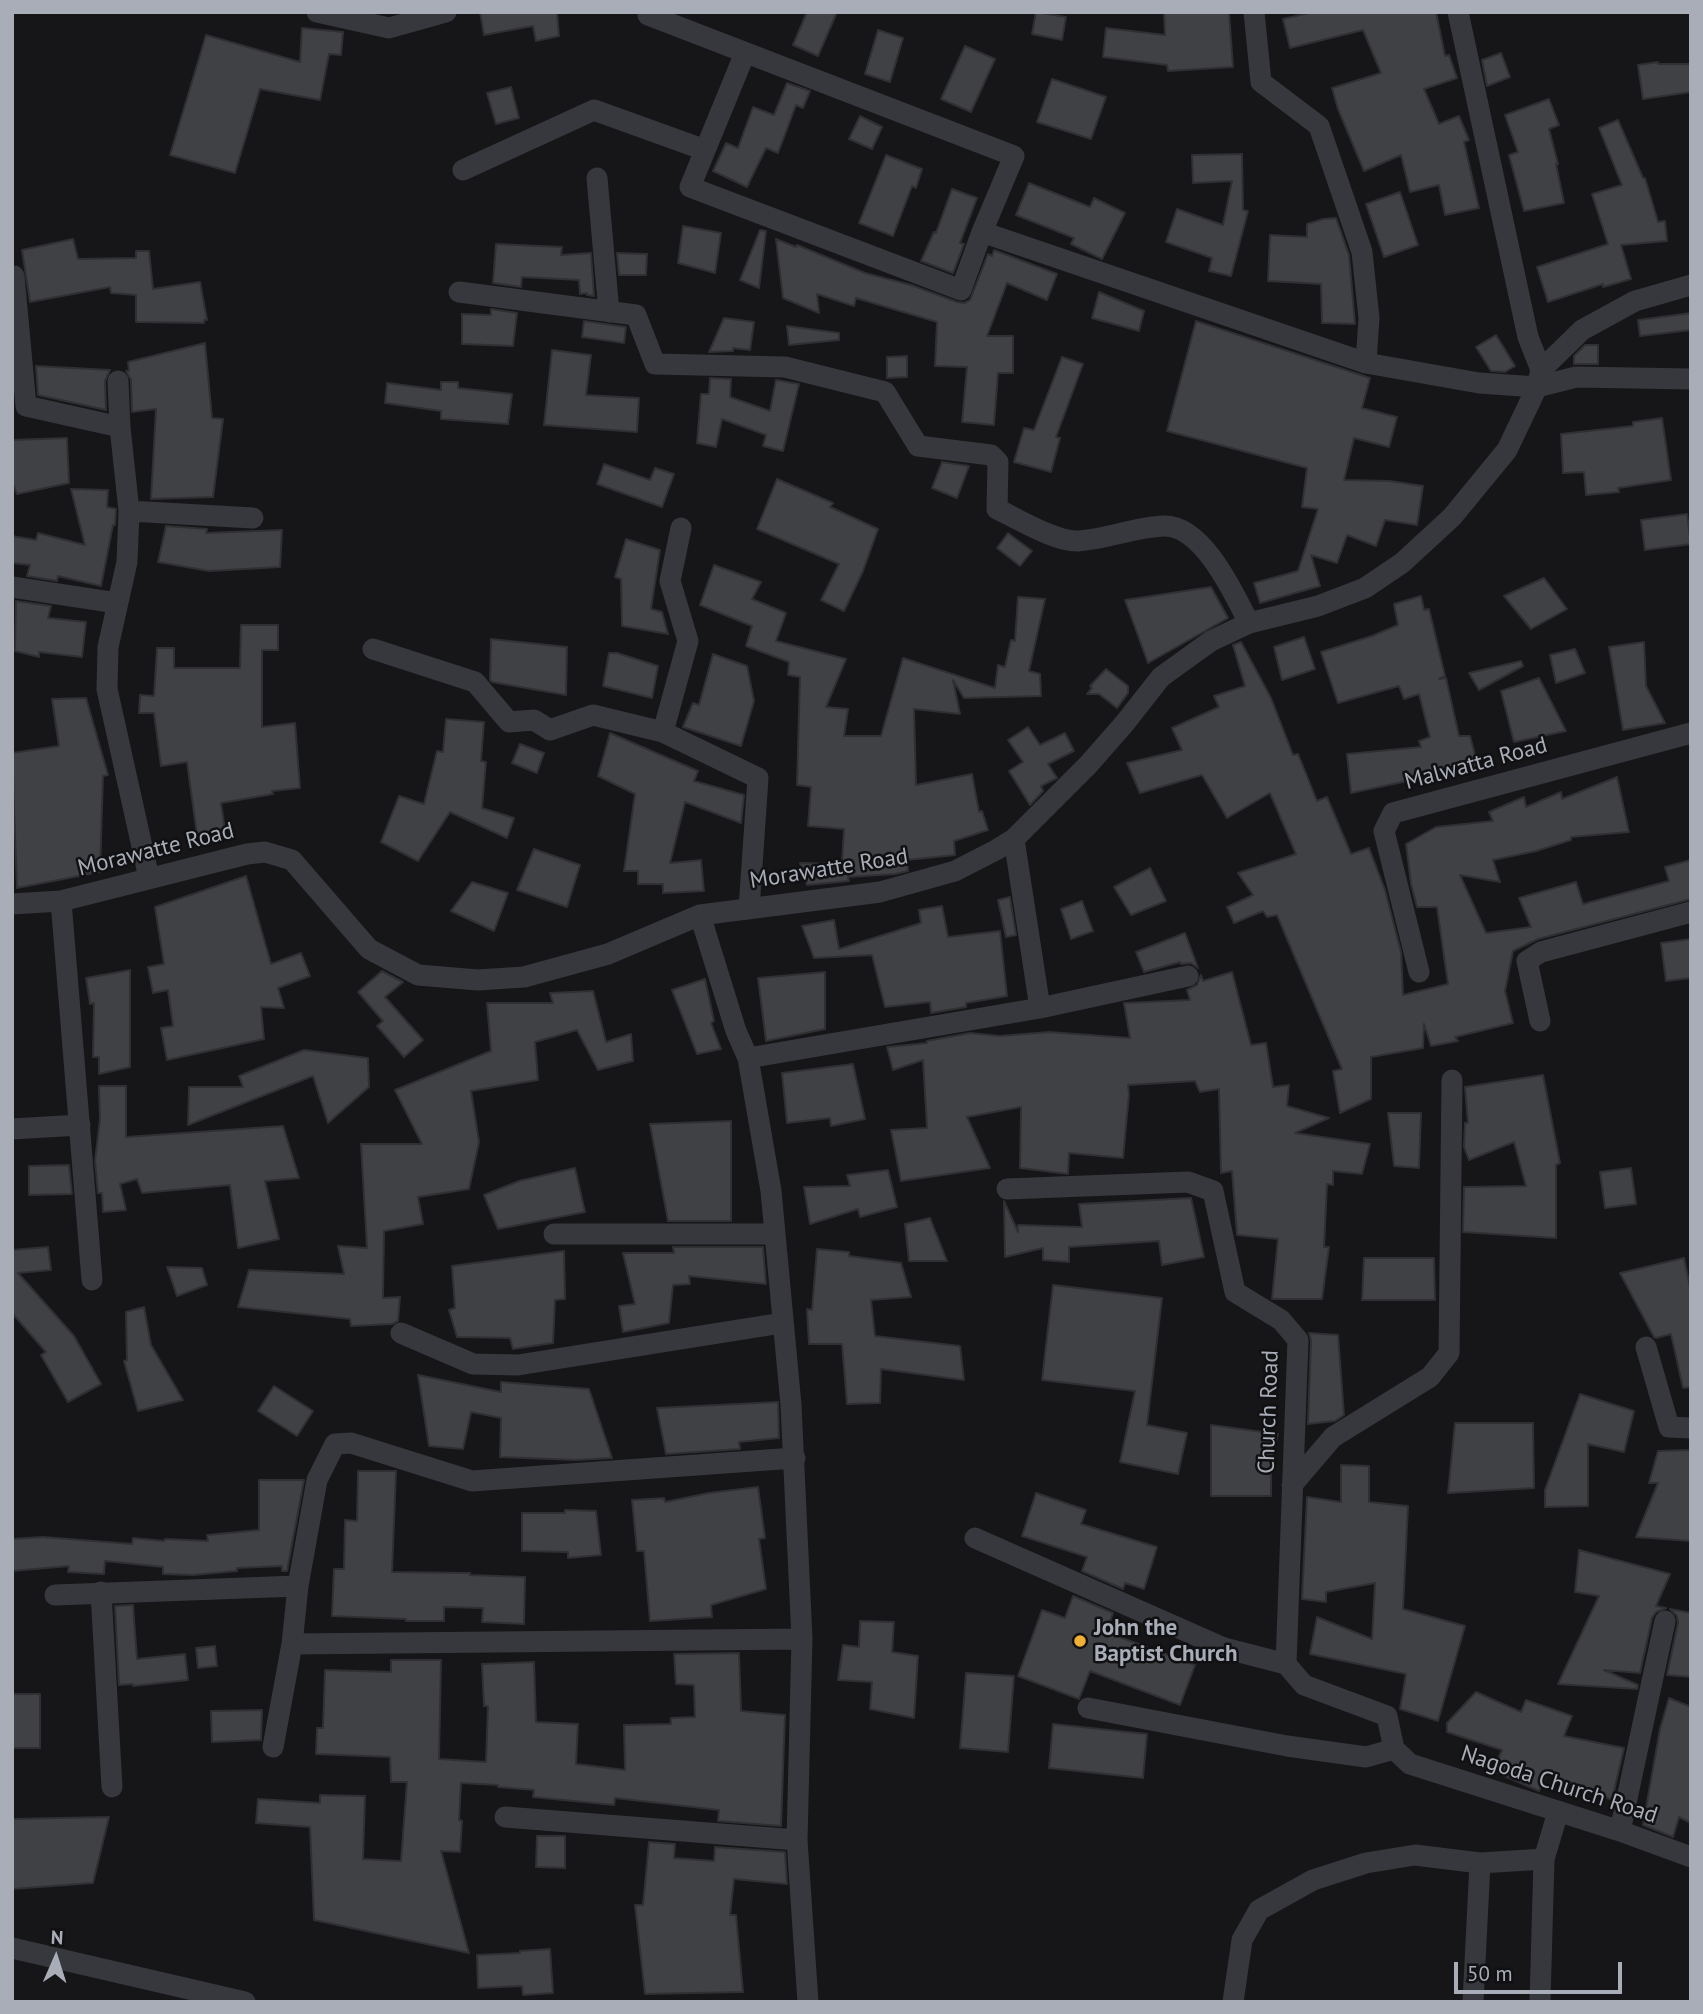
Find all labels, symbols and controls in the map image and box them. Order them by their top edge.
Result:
street label: Malwatta Road [1402,732,1550,796]
street label: Morawatte Road [75,817,237,883]
street label: Morawatte Road [748,843,910,895]
street label: Church Road [1253,1350,1285,1474]
place label: John the Baptist Church [1094,1614,1238,1668]
marker: John the Baptist Church [1072,1633,1088,1649]
street label: Nagoda Church Road [1457,1740,1661,1830]
north arrow [21,1923,91,1993]
text: N [50,1925,64,1949]
scale bar [1458,1948,1626,1992]
text: 50 m [1467,1960,1513,1987]

